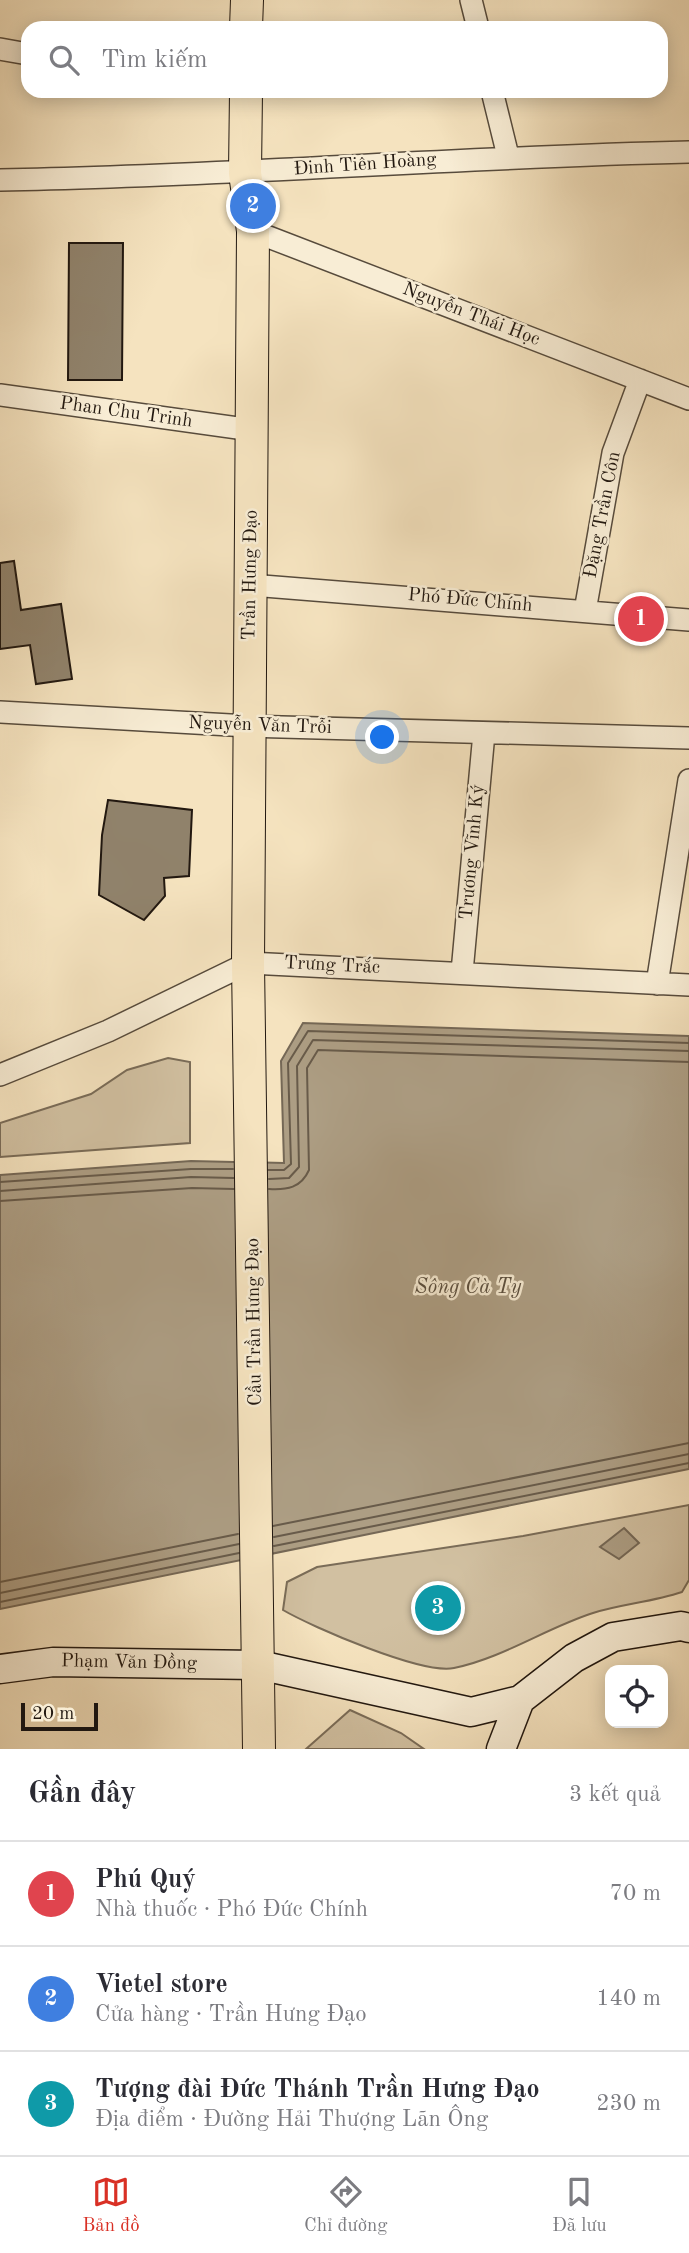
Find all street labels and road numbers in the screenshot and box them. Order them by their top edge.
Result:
street label: Đinh Tiên Hoàng [293,150,438,179]
street label: Nguyễn Thái Học [400,278,543,350]
street label: Phan Chu Trinh [58,394,194,432]
street label: Đặng Trần Côn [578,450,625,580]
street label: Trần Hưng Đạo [237,509,262,640]
street label: Phó Đức Chính [407,586,533,616]
street label: Nguyễn Văn Trỗi [188,712,332,738]
street label: Trương Vĩnh Ký [458,783,488,921]
street label: Trưng Trắc [283,951,381,978]
street label: Cầu Trần Hưng Đạo [241,1238,266,1406]
street label: Phạm Văn Đồng [61,1649,198,1674]

